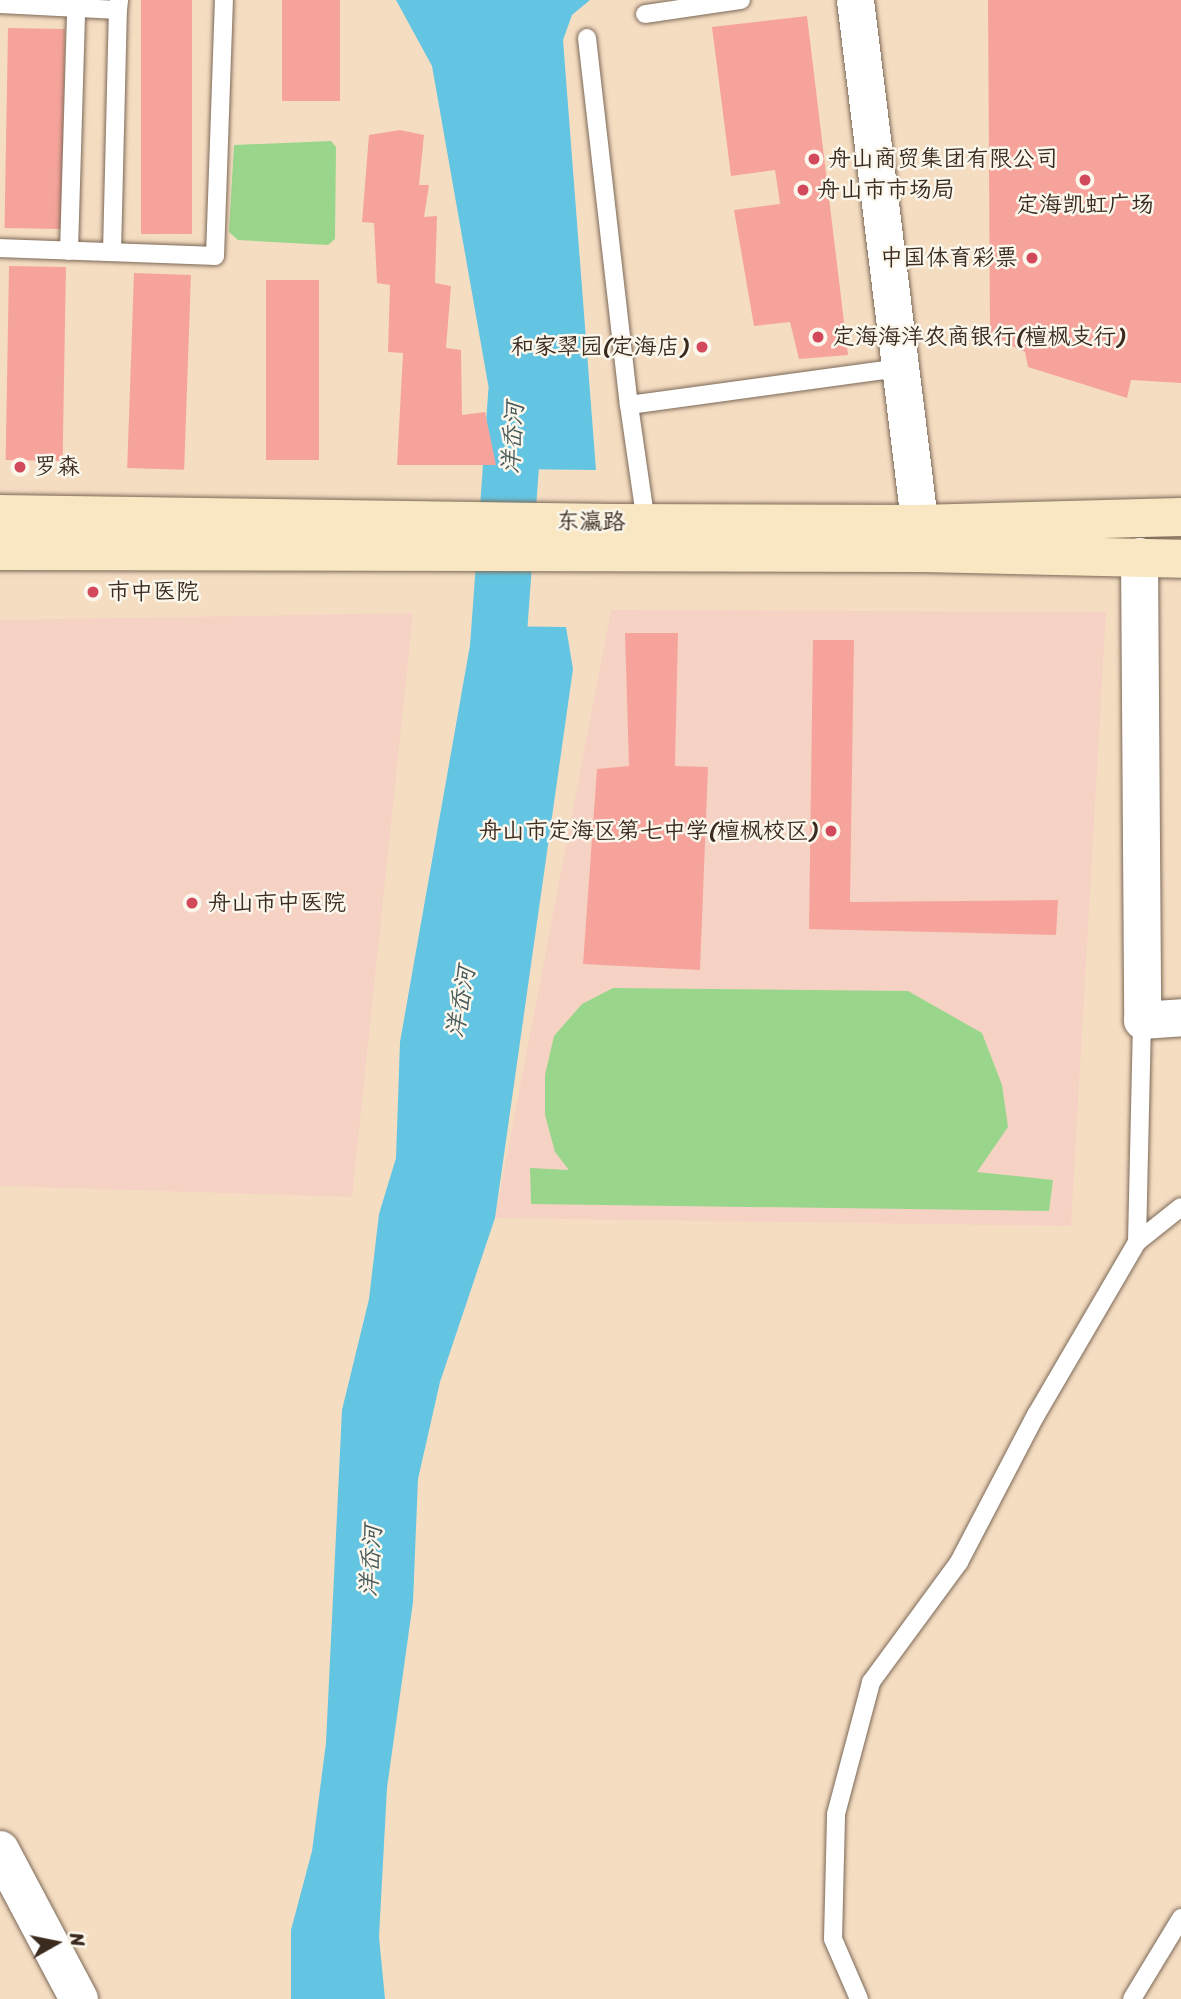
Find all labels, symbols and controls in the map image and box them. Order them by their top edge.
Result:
place label: 舟山商贸集团有限公司 [828,145,1058,173]
marker: 舟山商贸集团有限公司 [806,151,822,167]
marker: 定海凯虹广场 [1077,172,1093,188]
place label: 舟山市市场局 [817,176,955,204]
marker: 舟山市市场局 [795,182,811,198]
place label: 定海凯虹广场 [1016,191,1154,219]
place label: 中国体育彩票 [880,244,1018,272]
marker: 中国体育彩票 [1024,250,1040,266]
place label: 定海海洋农商银行(檀枫支行) [832,323,1124,351]
marker: 定海海洋农商银行(檀枫支行) [810,329,826,345]
place label: 和家翠园(定海店) [511,333,688,361]
marker: 和家翠园(定海店) [694,339,710,355]
water label: 洋岙河 [496,401,530,475]
place label: 罗森 [34,453,80,481]
marker: 罗森 [12,459,28,475]
street label: 东瀛路 [556,508,626,536]
place label: 市中医院 [107,578,199,606]
marker: 市中医院 [85,584,101,600]
place label: 舟山市定海区第七中学(檀枫校区) [479,817,817,845]
marker: 舟山市定海区第七中学(檀枫校区) [823,823,839,839]
place label: 舟山市中医院 [208,889,346,917]
marker: 舟山市中医院 [182,893,202,913]
water label: 洋岙河 [441,964,481,1040]
water label: 洋岙河 [354,1524,388,1598]
north arrow [21,1908,91,1978]
text: N [60,1931,95,1949]

